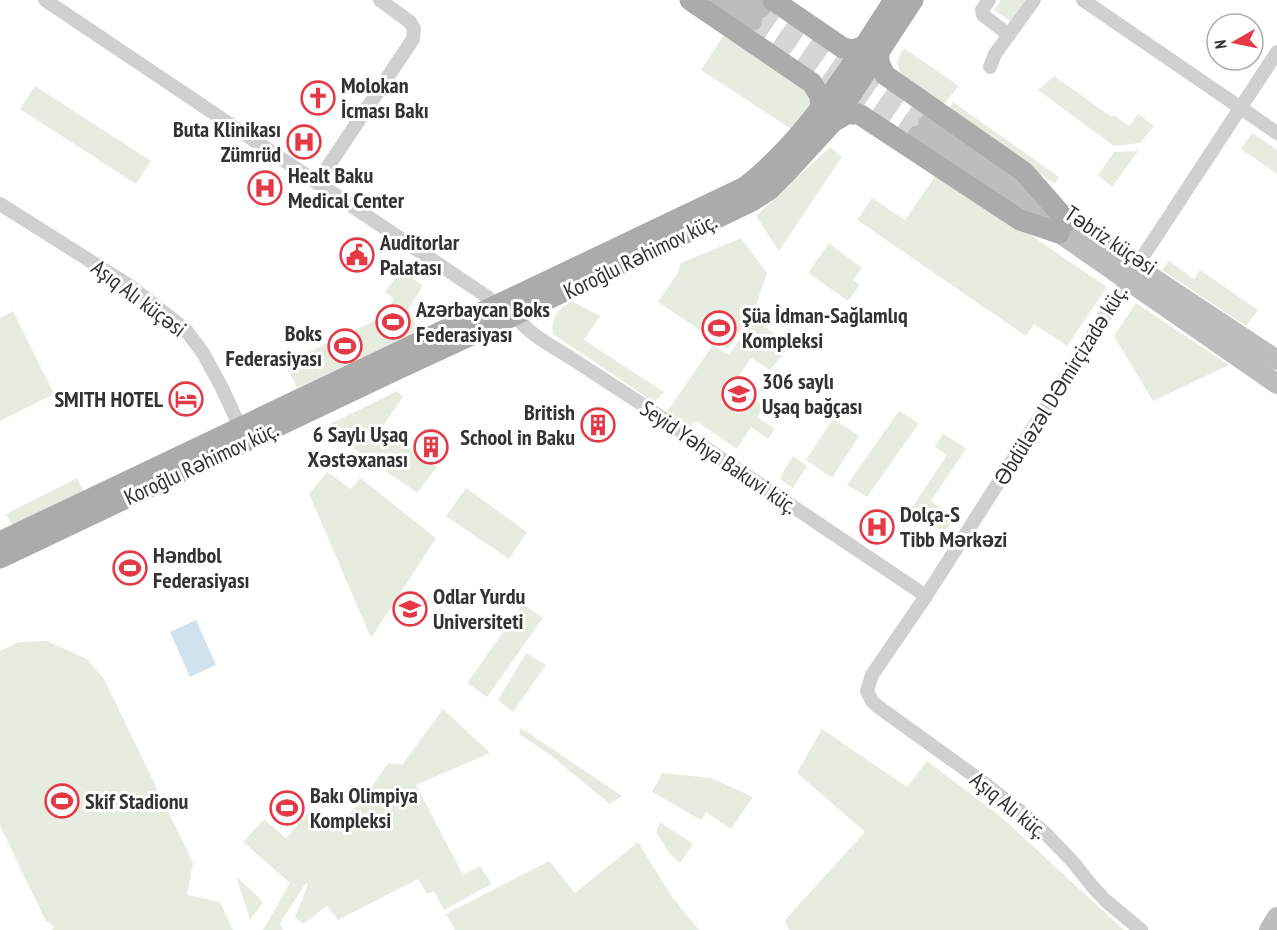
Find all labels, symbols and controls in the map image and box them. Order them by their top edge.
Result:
north arrow [1205,12,1265,72]
text: N [1210,39,1231,50]
place label: Molokan İcması Bakı [341,71,429,124]
church icon: Molokan İcması Bakı [300,80,336,116]
place label: Buta Klinikası Zümrüd [173,115,281,168]
hospital icon: Buta Klinikası Zümrüd [286,124,322,160]
place label: Healt Baku Medical Center [288,161,405,214]
hospital icon: Healt Baku Medical Center [247,170,283,206]
street label: Təbriz küçəsi [1060,199,1162,281]
street label: Koroğlu Rəhimov küç. [559,207,721,305]
place label: Auditorlar Palatası [379,228,460,281]
public building icon: Auditorlar Palatası [339,237,375,273]
street label: Aşıq Alı küçəsi [86,253,192,343]
street label: Əbdüləzəl DƏmirçizadə küç. [987,279,1133,490]
place label: Azərbaycan Boks Federasiyası [415,295,550,348]
place label: Şüa İdman-Sağlamlıq Kompleksi [742,301,908,354]
sports icon: Azərbaycan Boks Federasiyası [375,304,411,340]
sports icon: Şüa İdman-Sağlamlıq Kompleksi [701,310,737,346]
place label: Boks Federasiyası [225,319,322,372]
sports icon: Boks Federasiyası [327,328,363,364]
place label: 306 saylı Uşaq bağçası [762,367,862,420]
school or university icon: 306 saylı Uşaq bağçası [721,376,757,412]
hotel icon: SMITH HOTEL [168,381,204,417]
place label: SMITH HOTEL [54,385,164,413]
street label: Seyid Yəhya Bakuvi küç. [635,394,803,520]
place label: British School in Baku [460,398,575,451]
building icon: British School in Baku [580,407,616,443]
street label: Koroğlu Rəhimov küç. [119,415,283,511]
place label: 6 Saylı Uşaq Xəstəxanası [307,420,408,473]
building icon: 6 Saylı Uşaq Xəstəxanası [413,429,449,465]
place label: Dolça-S Tibb Mərkəzi [900,500,1007,553]
hospital icon: Dolça-S Tibb Mərkəzi [859,509,895,545]
place label: Həndbol Federasiyası [153,541,250,594]
sports icon: Həndbol Federasiyası [112,550,148,586]
place label: Odlar Yurdu Universiteti [433,582,525,635]
school or university icon: Odlar Yurdu Universiteti [392,591,428,627]
street label: Aşıq Alı küç. [965,765,1053,845]
place label: Bakı Olimpiya Kompleksi [310,781,418,834]
sports icon: Skif Stadionu [44,783,80,819]
place label: Skif Stadionu [85,787,189,815]
sports icon: Bakı Olimpiya Kompleksi [269,790,305,826]

